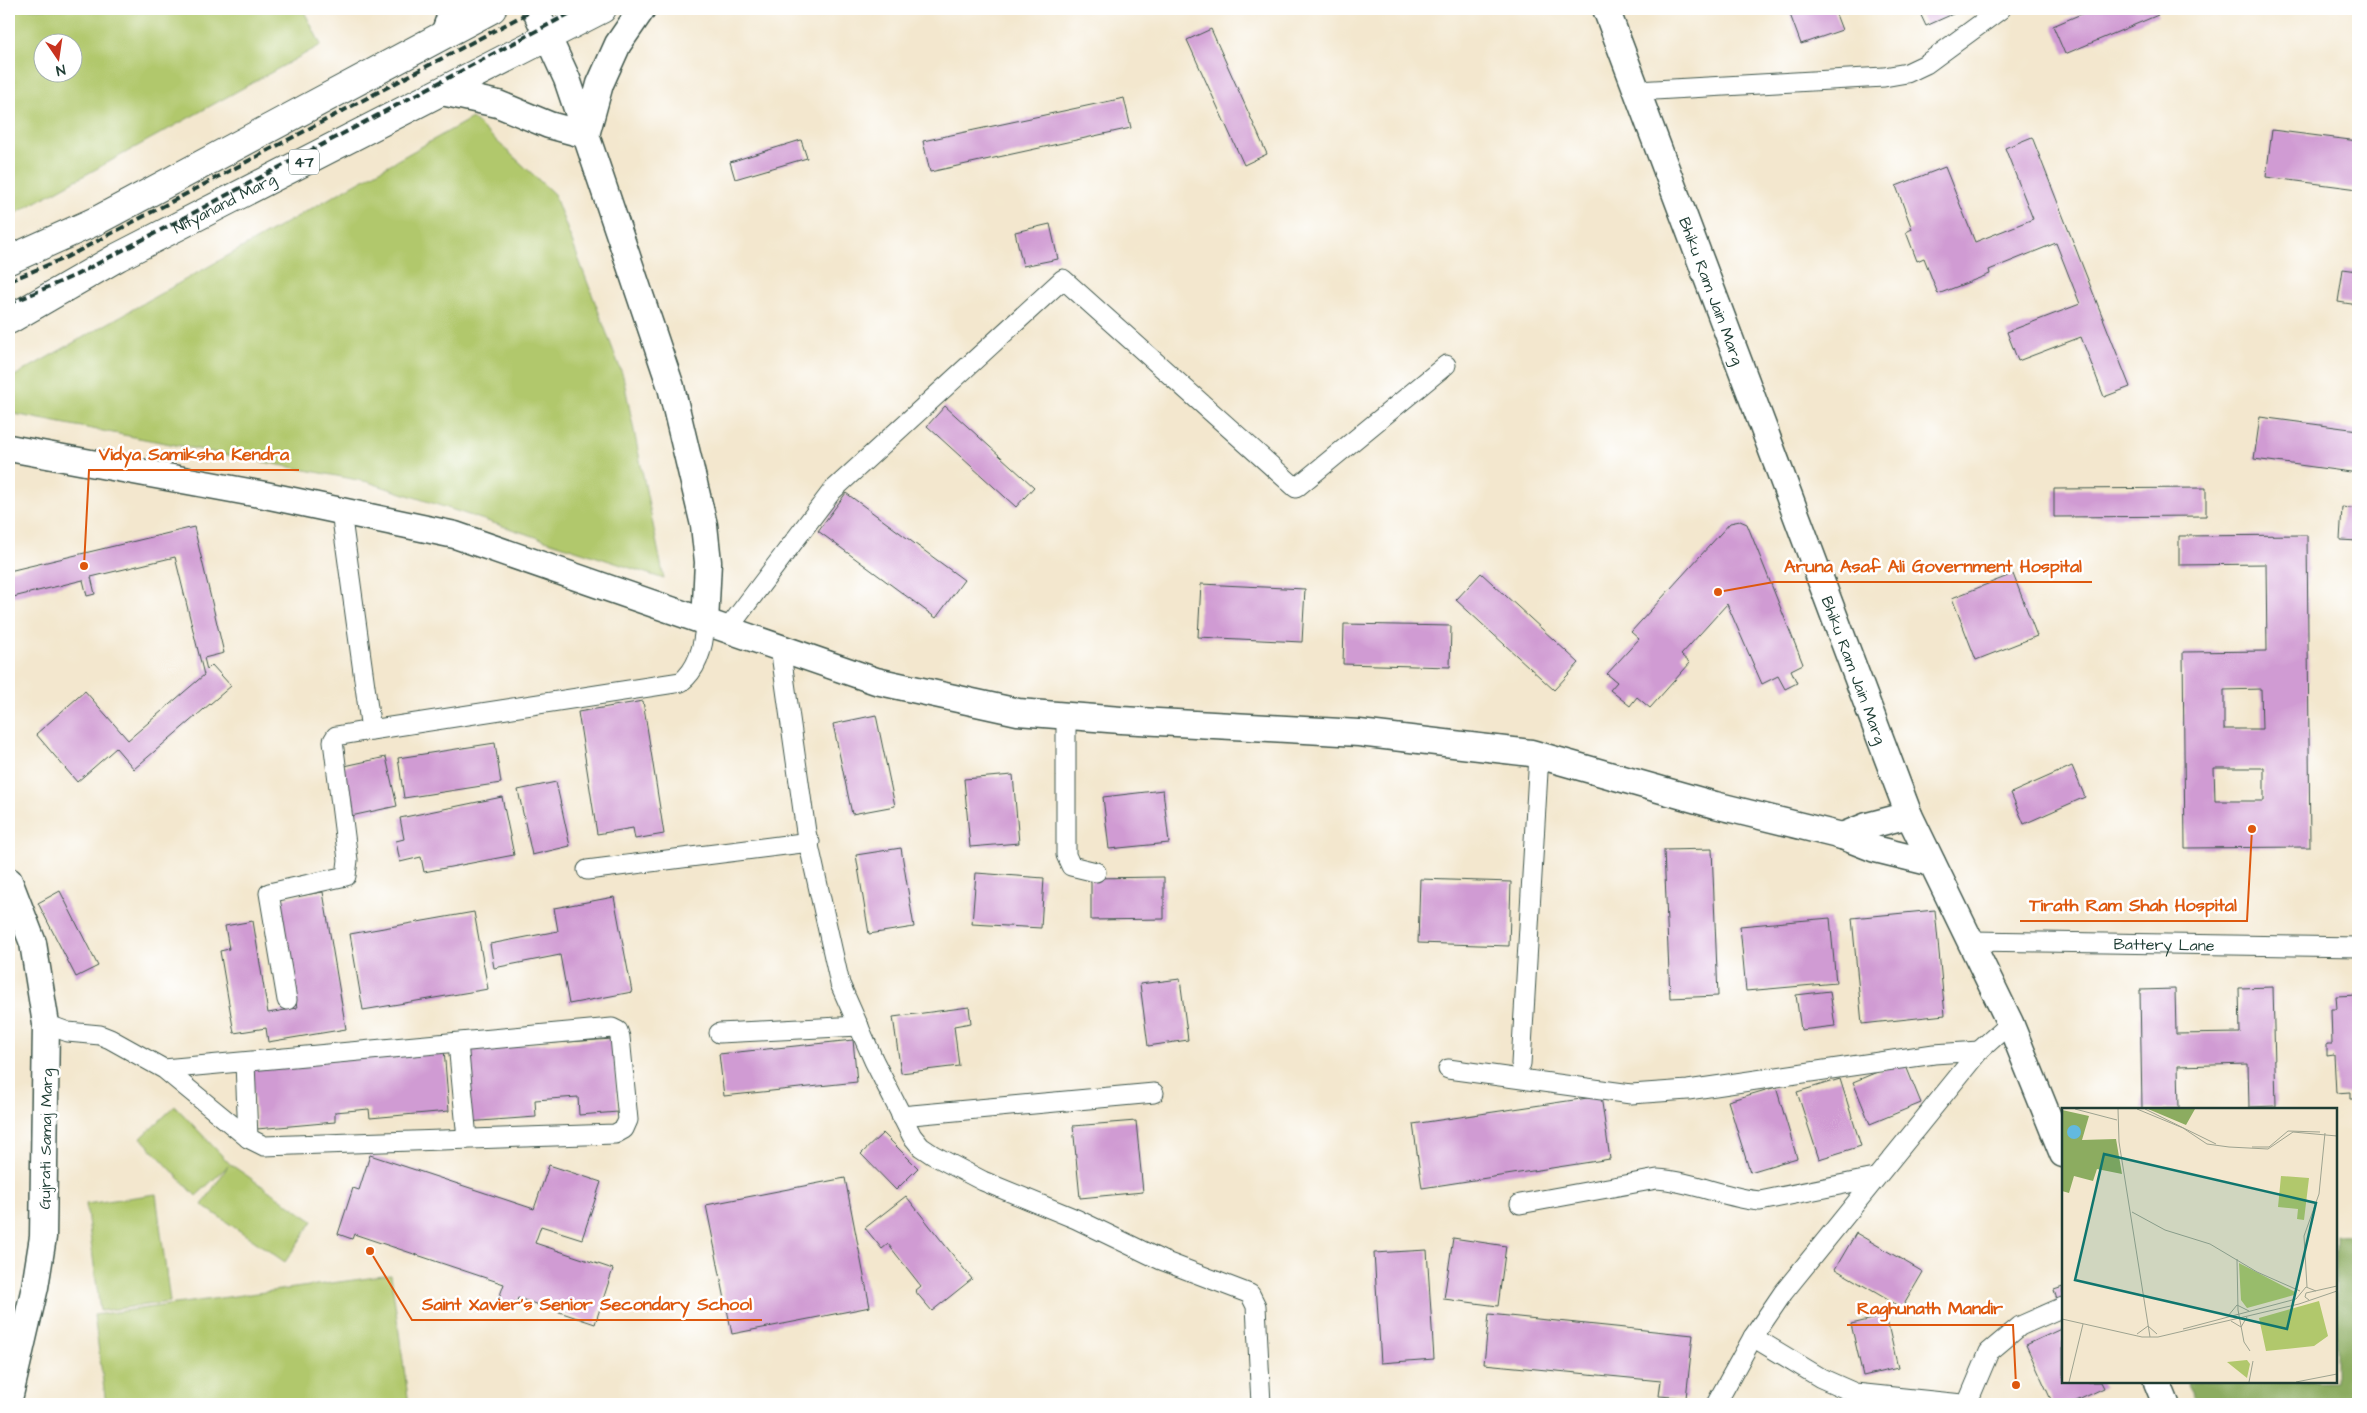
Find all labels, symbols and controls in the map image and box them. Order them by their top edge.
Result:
north arrow [32,32,82,82]
text: N [54,59,67,80]
road number: 47 [289,150,319,174]
street label: Nityanand Marg [169,168,280,239]
street label: Bhiku Ram Jain Marg [1673,214,1749,369]
callout: Vidya Samiksha Kendra [89,437,299,470]
text: Vidya Samiksha Kendra [98,442,290,468]
callout: Aruna Asaf Ali Government Hospital [1774,549,2092,582]
text: Aruna Asaf Ali Government Hospital [1784,554,2082,579]
street label: Bhiku Ram Jain Marg [1816,593,1891,748]
callout: Tirath Ram Shah Hospital [2020,888,2247,921]
text: Tirath Ram Shah Hospital [2028,893,2237,918]
street label: Battery Lane [2113,933,2215,957]
street label: Gujrati Samaj Marg [34,1068,59,1210]
inset map [2062,1108,2337,1383]
callout: Saint Xavier's Senior Secondary School [412,1287,762,1320]
text: Saint Xavier's Senior Secondary School [421,1292,752,1318]
callout: Raghunath Mandir [1847,1292,2013,1325]
text: Raghunath Mandir [1857,1296,2003,1322]

